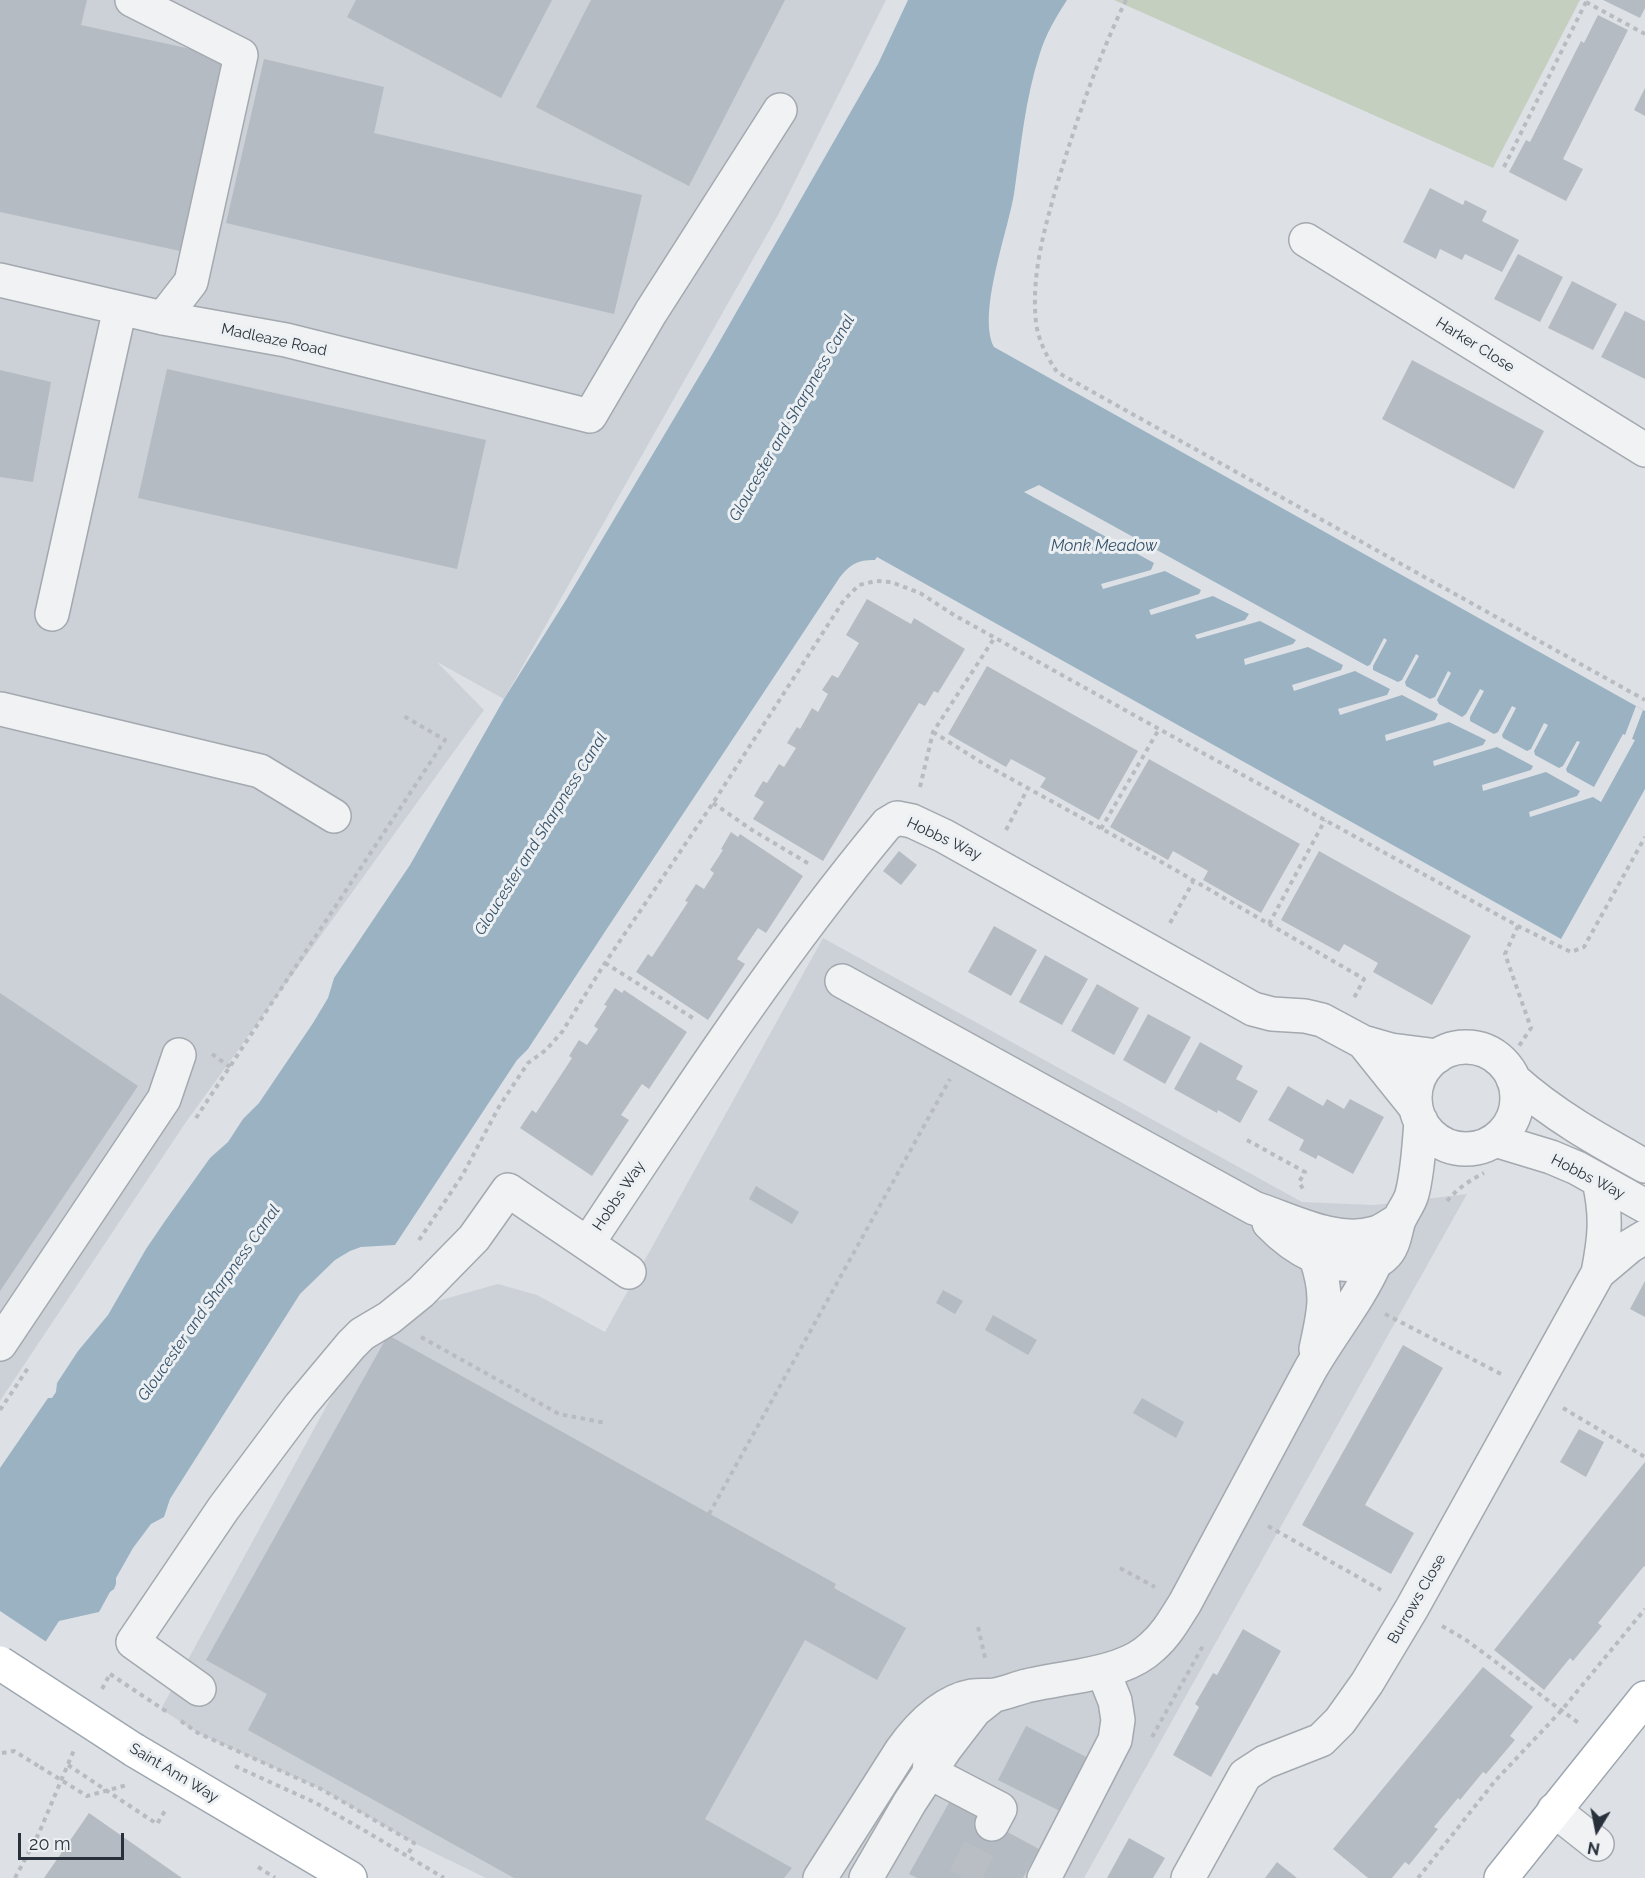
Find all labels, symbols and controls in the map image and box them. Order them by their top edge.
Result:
water label: Gloucester and Sharpness Canal [725,311,859,525]
street label: Harker Close [1432,314,1518,376]
street label: Madleaze Road [220,320,328,360]
water label: Monk Meadow [1051,536,1157,556]
water label: Gloucester and Sharpness Canal [471,729,611,939]
street label: Hobbs Way [904,814,984,864]
street label: Hobbs Way [1548,1151,1628,1203]
street label: Hobbs Way [589,1158,649,1234]
water label: Gloucester and Sharpness Canal [134,1201,284,1405]
street label: Burrows Close [1384,1551,1450,1647]
street label: Saint Ann Way [126,1739,222,1807]
north arrow [1567,1800,1627,1860]
scale bar [21,1821,128,1859]
text: 20 m [29,1833,71,1854]
text: N [1586,1838,1601,1859]

